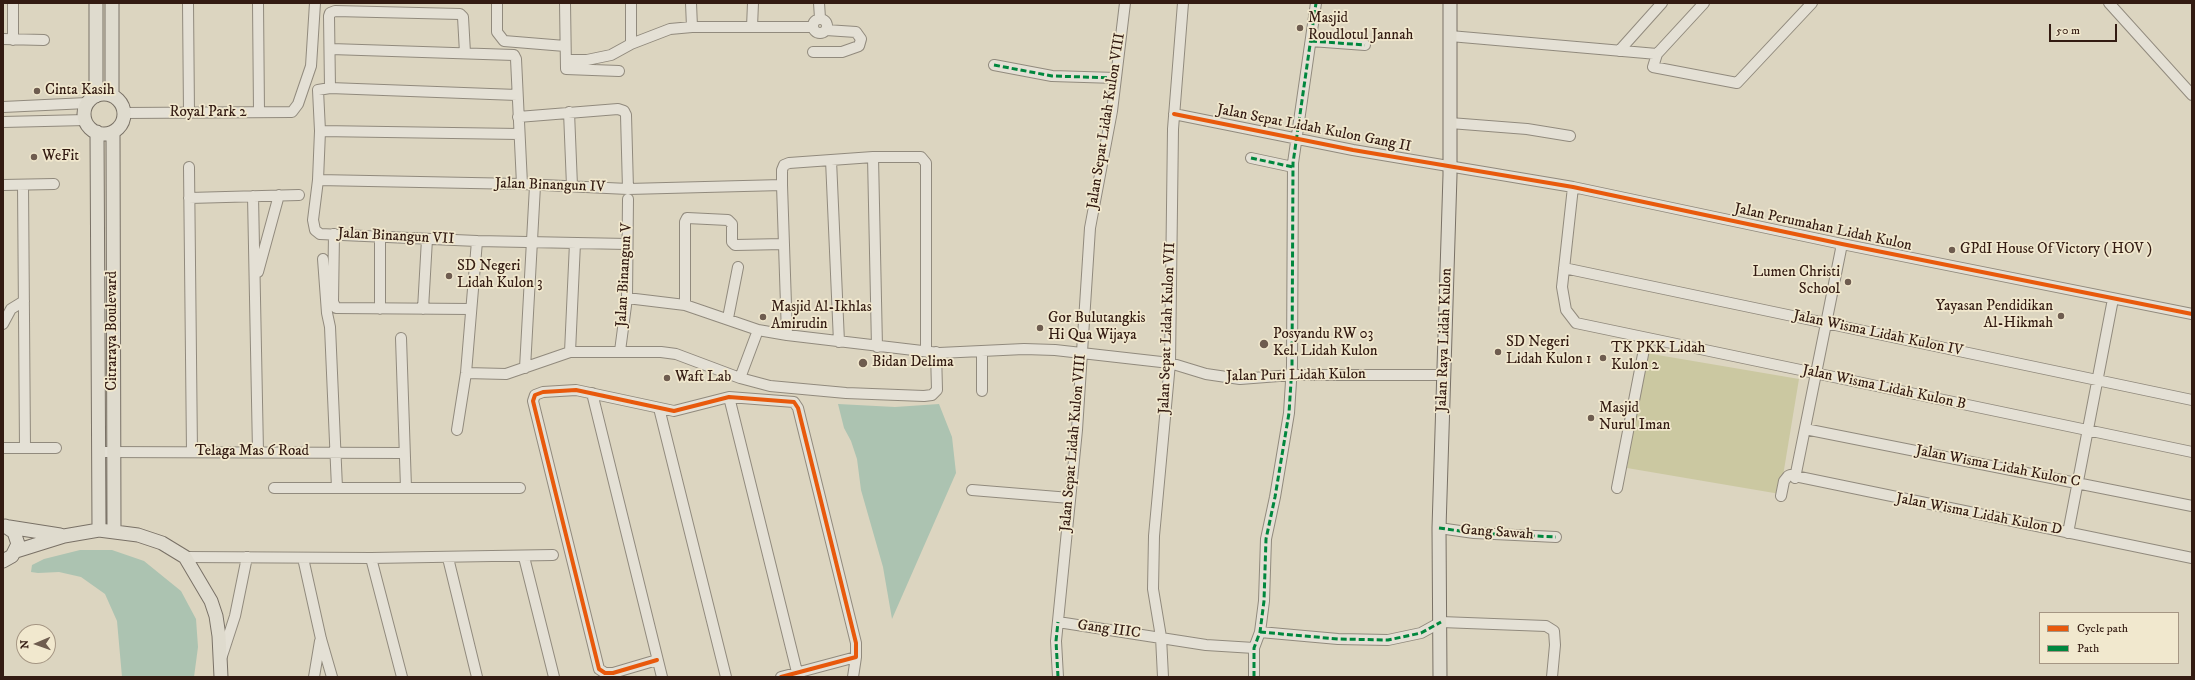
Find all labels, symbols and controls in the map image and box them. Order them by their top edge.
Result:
place label: Masjid Roudlotul Jannah [1308,10,1413,45]
scale bar [2051,16,2119,42]
marker: Masjid Roudlotul Jannah [1295,23,1305,33]
text: 50 m [2056,23,2080,38]
street label: Jalan Sepat Lidah Kulon VIII [1084,32,1130,210]
place label: Cinta Kasih [45,82,115,100]
marker: Cinta Kasih [32,86,42,96]
street label: Jalan Sepat Lidah Kulon Gang II [1215,101,1413,157]
street label: Royal Park 2 [169,104,247,122]
place label: WeFit [42,148,79,166]
marker: WeFit [29,152,39,162]
street label: Jalan Binangun IV [494,175,606,197]
street label: Jalan Perumahan Lidah Kulon [1732,200,1914,256]
street label: Jalan Binangun V [613,222,637,328]
street label: Jalan Binangun VII [337,225,455,249]
place label: GPdI House Of Victory ( HOV ) [1960,241,2152,259]
street label: Jalan Sepat Lidah Kulon VII [1156,242,1180,414]
marker: GPdI House Of Victory ( HOV ) [1947,245,1957,255]
place label: SD Negeri Lidah Kulon 3 [457,258,543,293]
place label: Lumen Christi School [1752,264,1840,299]
street label: Jalan Raya Lidah Kulon [1433,268,1457,412]
street label: Citraraya Boulevard [104,271,122,391]
marker: SD Negeri Lidah Kulon 3 [444,271,454,281]
marker: Lumen Christi School [1843,277,1853,287]
place label: Yayasan Pendidikan Al-Hikmah [1935,298,2053,333]
place label: Masjid Al-Ikhlas Amirudin [771,299,872,334]
street label: Jalan Wisma Lidah Kulon IV [1791,307,1965,361]
place label: Gor Bulutangkis Hi Qua Wijaya [1048,310,1146,345]
marker: Yayasan Pendidikan Al-Hikmah [2056,311,2066,321]
marker: Masjid Al-Ikhlas Amirudin [758,312,768,322]
marker: Gor Bulutangkis Hi Qua Wijaya [1035,323,1045,333]
place label: Posyandu RW 03 Kel. Lidah Kulon [1273,326,1378,361]
place label: SD Negeri Lidah Kulon 1 [1506,334,1592,369]
marker: Posyandu RW 03 Kel. Lidah Kulon [1258,338,1270,350]
place label: TK PKK Lidah Kulon 2 [1611,340,1705,375]
marker: SD Negeri Lidah Kulon 1 [1493,347,1503,357]
marker: TK PKK Lidah Kulon 2 [1598,353,1608,363]
place label: Bidan Delima [872,354,954,372]
street label: Jalan Sepat Lidah Kulon VIII [1057,354,1091,532]
marker: Bidan Delima [857,357,869,369]
street label: Jalan Wisma Lidah Kulon B [1800,362,1968,414]
street label: Jalan Puri Lidah Kulon [1226,366,1366,386]
place label: Waft Lab [675,369,731,387]
marker: Waft Lab [662,373,672,383]
place label: Masjid Nurul Iman [1599,400,1670,435]
marker: Masjid Nurul Iman [1586,413,1596,423]
street label: Jalan Wisma Lidah Kulon C [1914,442,2082,492]
street label: Telaga Mas 6 Road [195,443,309,461]
street label: Jalan Wisma Lidah Kulon D [1894,490,2064,540]
street label: Gang Sawah [1460,521,1534,545]
legend [2039,612,2179,664]
street label: Gang IIIC [1076,617,1142,643]
text: Cycle path [2077,621,2128,636]
north arrow [16,624,56,664]
text: N [18,640,32,649]
text: Path [2077,641,2099,656]

